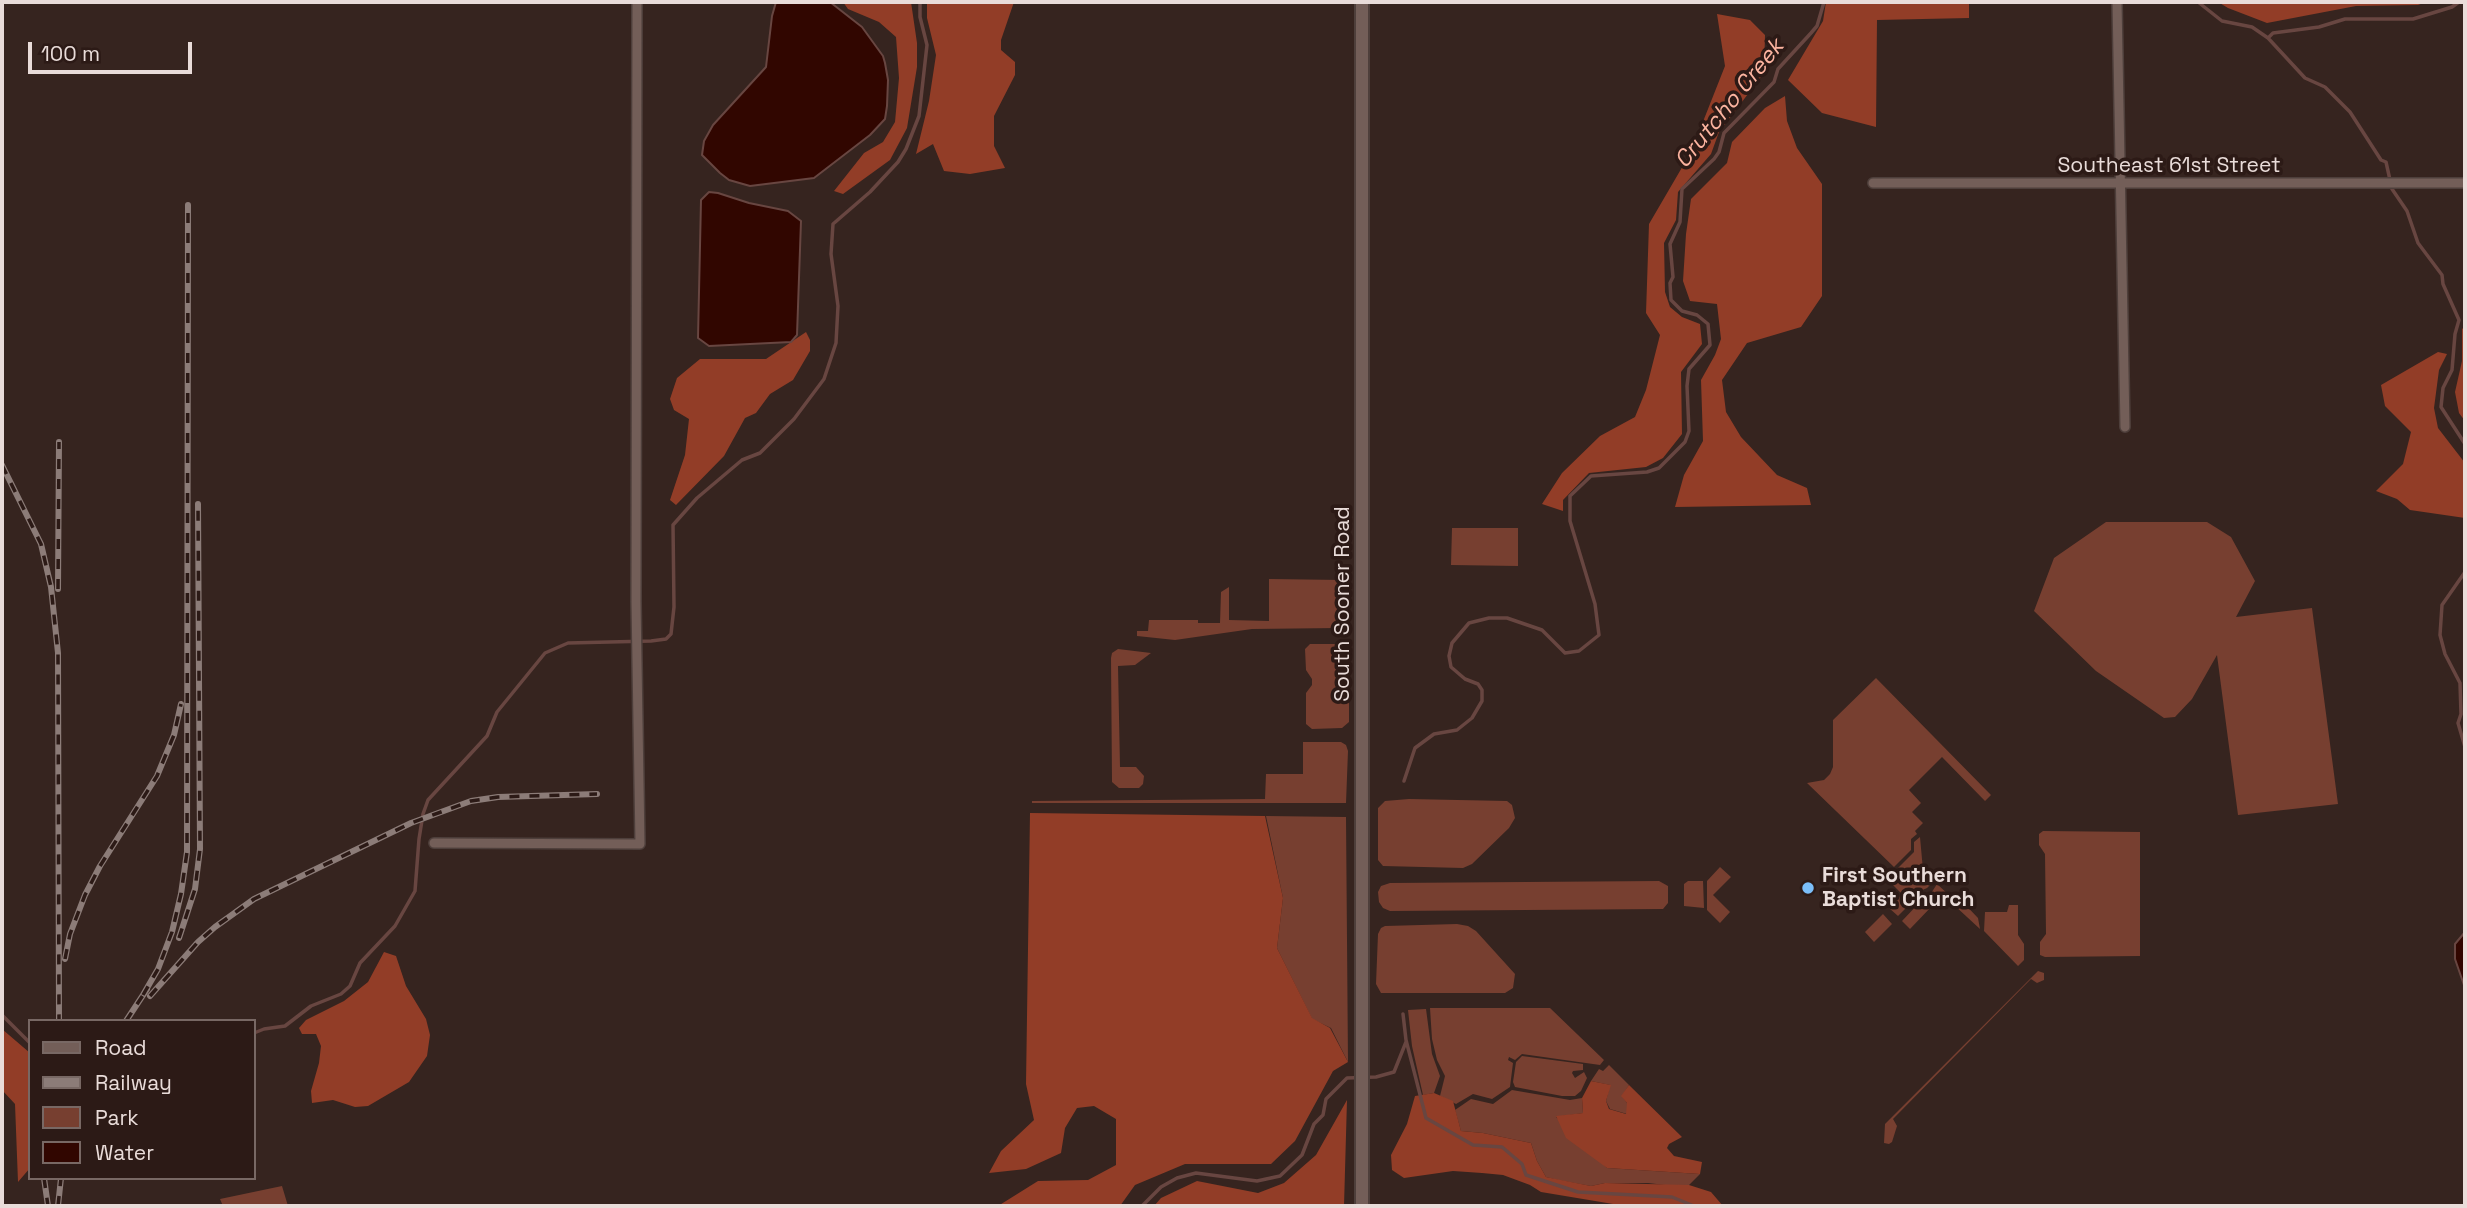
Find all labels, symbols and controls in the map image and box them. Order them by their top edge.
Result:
scale bar [32,28,196,72]
water label: Crutcho Creek [1669,34,1791,174]
text: 100 m [41,40,100,67]
street label: Southeast 61st Street [2057,153,2281,179]
street label: South Sooner Road [1330,506,1356,702]
place label: First Southern Baptist Church [1822,863,1974,913]
marker: First Southern Baptist Church [1800,880,1816,896]
legend [28,1019,256,1180]
text: Road [95,1034,147,1061]
text: Railway [95,1069,172,1096]
text: Park [95,1104,139,1131]
text: Water [95,1139,154,1166]

